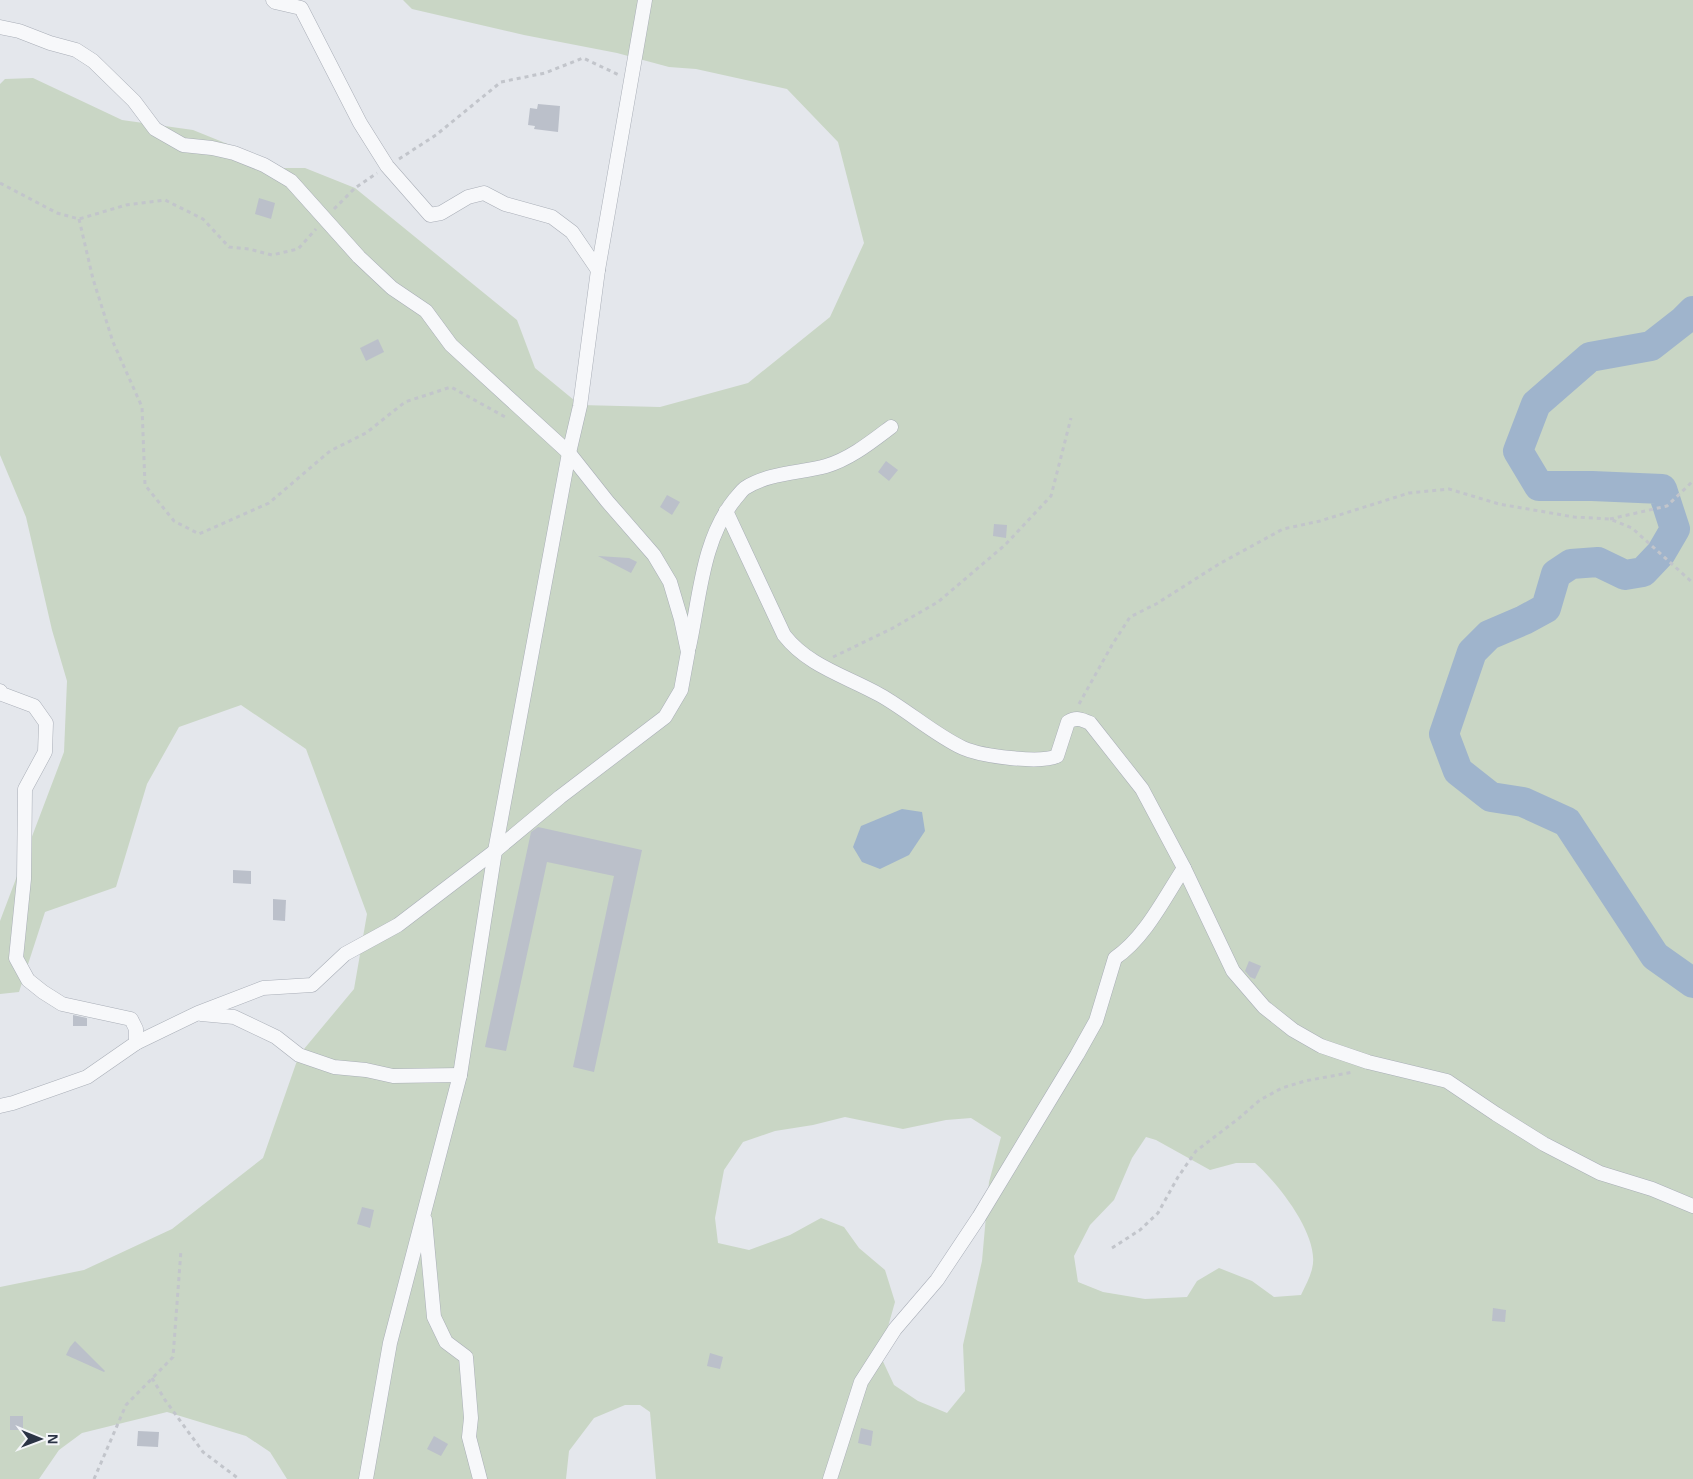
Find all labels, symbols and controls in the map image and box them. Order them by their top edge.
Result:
north arrow [15,1414,65,1464]
text: N [45,1434,61,1444]

